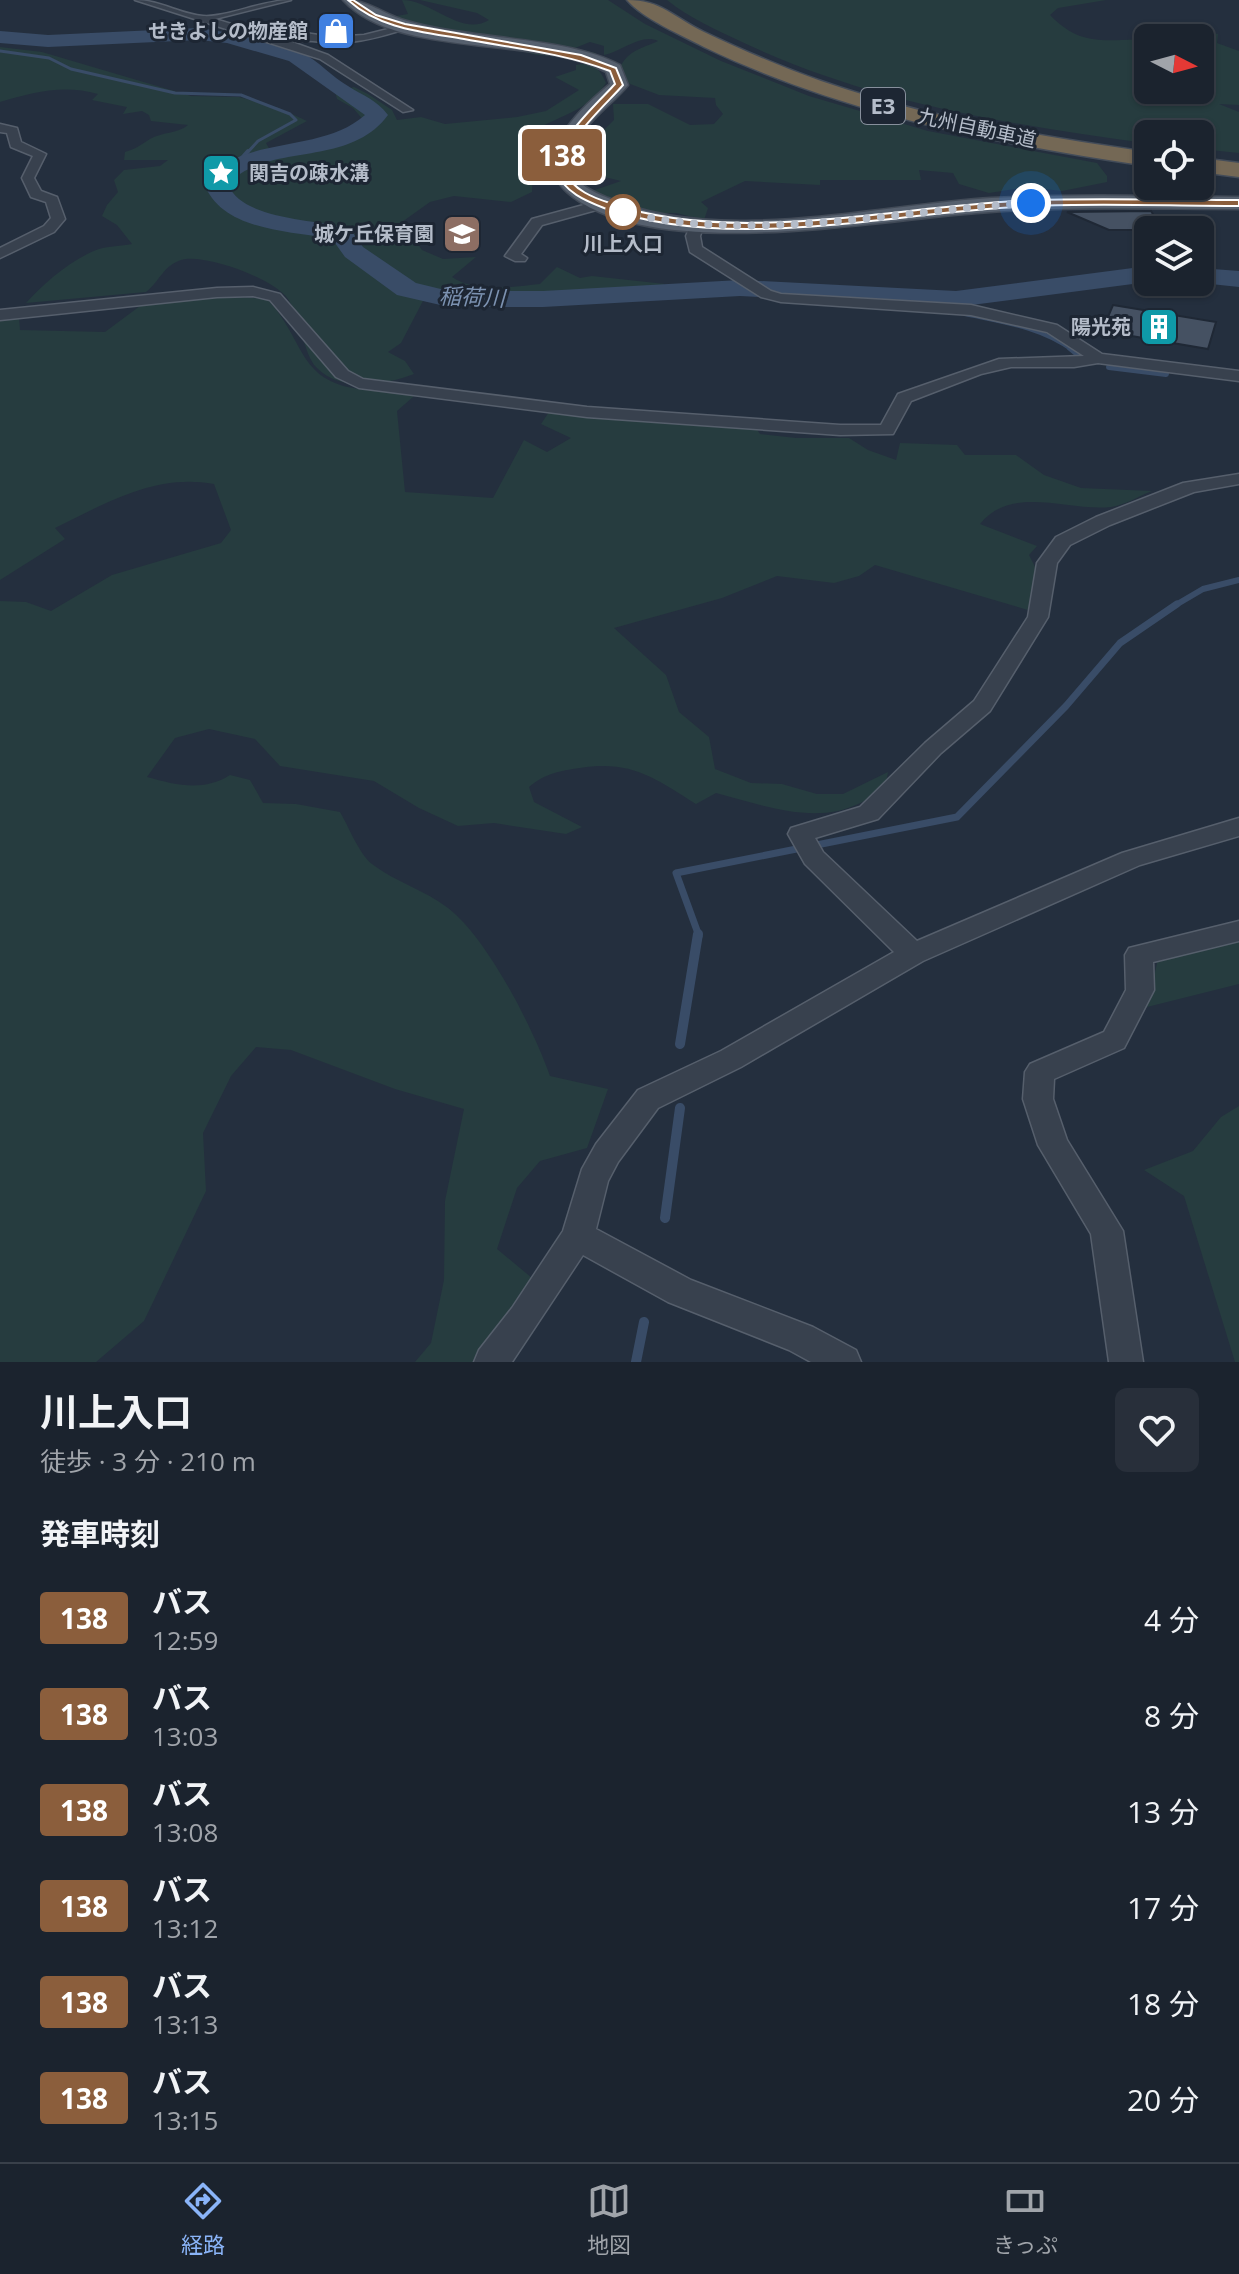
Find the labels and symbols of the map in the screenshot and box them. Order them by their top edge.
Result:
shop icon: せきよしの物産館 [315,10,357,52]
place label: せきよしの物産館 [148,17,308,44]
north arrow [1134,24,1214,104]
road number: E3 [861,88,905,124]
street label: 九州自動車道 [916,102,1039,153]
line badge: 138 [516,129,608,181]
place icon: 関吉の疎水溝 [200,152,242,194]
place label: 関吉の疎水溝 [249,159,369,186]
your location [1011,183,1051,223]
marker: 川上入口 [606,195,640,229]
school or university icon: 城ケ丘保育園 [441,213,483,255]
place label: 城ケ丘保育園 [314,220,434,247]
place label: 川上入口 [583,230,663,257]
water label: 稲荷川 [439,280,508,312]
building icon: 陽光苑 [1138,306,1180,348]
place label: 陽光苑 [1071,313,1131,340]

